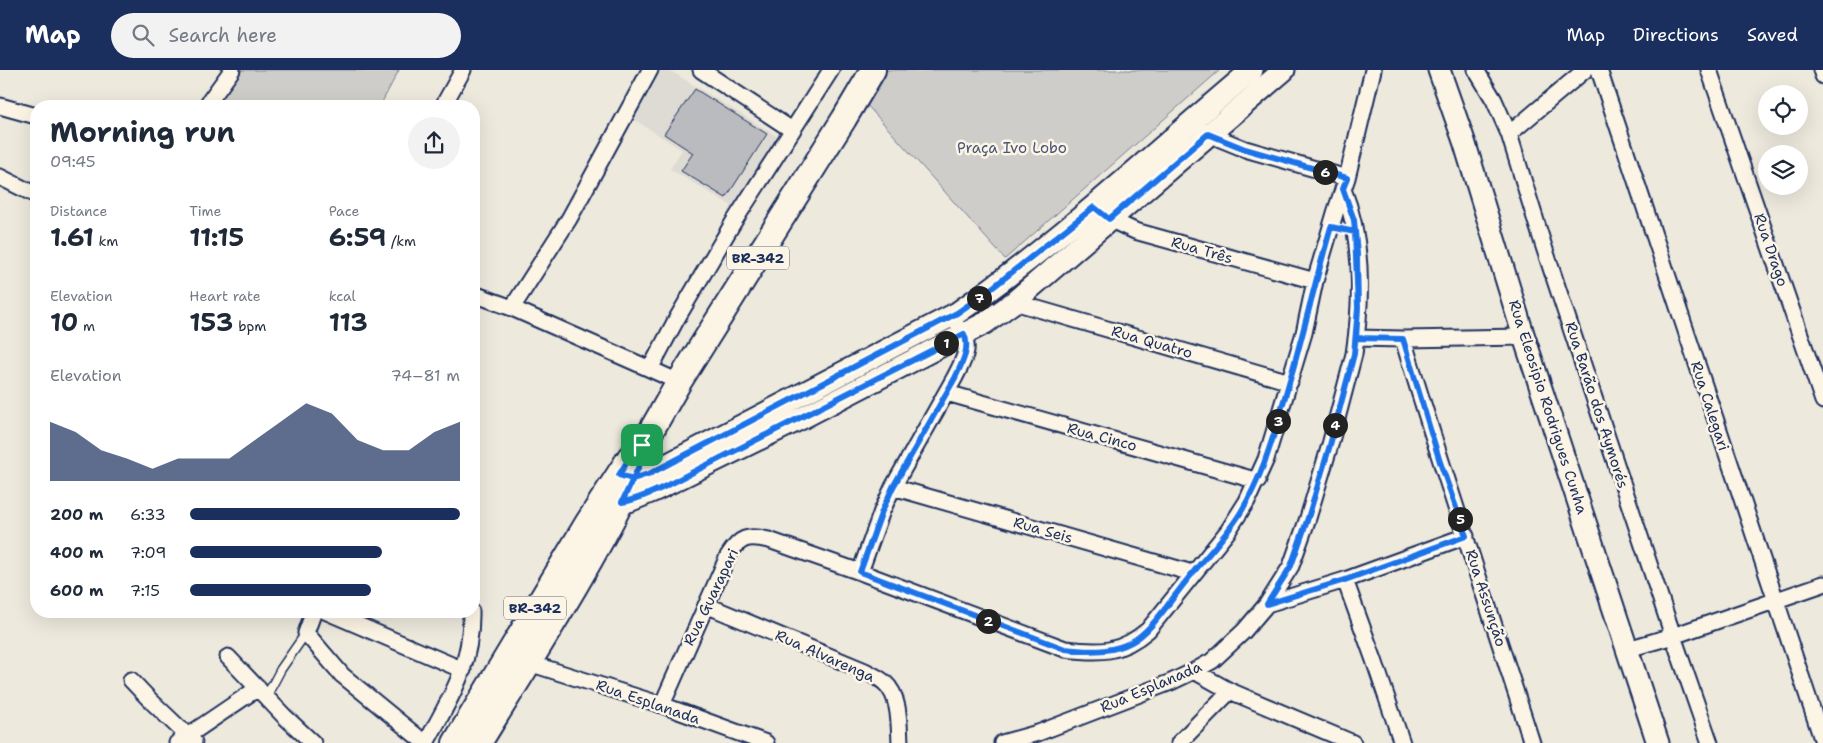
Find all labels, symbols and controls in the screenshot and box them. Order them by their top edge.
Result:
search box [111,13,461,58]
text: Map [25,19,81,51]
icon: search [129,21,157,49]
text: Search here [169,23,277,48]
text: Map [1567,23,1605,47]
text: Directions [1633,23,1719,47]
text: Saved [1747,23,1798,47]
map controls [1758,85,1808,195]
button: locate [1758,85,1808,135]
text: Morning run [50,113,235,151]
button: share [408,117,460,169]
park label: Praça Ivo Lobo [957,138,1067,158]
button: layers [1758,145,1808,195]
text: 09:45 [50,151,96,172]
pin: 6 [1312,160,1338,184]
text: 6 [1321,163,1330,181]
text: Distance [50,202,107,220]
text: Time [189,202,221,220]
text: Pace [329,202,359,220]
street label: Rua Drago [1749,211,1793,289]
text: 1.61 [50,220,94,254]
text: 11:15 [189,220,244,254]
text: 6:59 [329,220,386,254]
text: km [94,232,118,250]
text: /km [386,232,416,250]
street label: Rua Três [1169,232,1235,268]
road number: BR-342 [727,247,789,270]
pin: 7 [966,286,992,310]
text: Elevation [50,287,113,305]
text: Heart rate [189,287,261,305]
text: kcal [329,287,356,305]
text: 7 [975,289,984,307]
street label: Rua Eleosipio Rodrigues Cunha [1504,297,1592,517]
text: 10 [50,305,78,339]
text: 153 [189,305,233,339]
text: 113 [329,305,368,339]
text: m [78,317,95,335]
text: bpm [233,317,266,335]
street label: Rua Barão dos Aymorés [1561,319,1633,491]
street label: Rua Quatro [1109,321,1195,363]
pin: 1 [934,330,958,356]
text: 1 [943,334,950,352]
street label: Rua Calegari [1686,359,1734,453]
text: Elevation [50,365,122,386]
text: 74–81 m [391,365,460,386]
pin: 3 [1266,408,1290,434]
text: 3 [1274,412,1283,430]
pin: 4 [1322,412,1348,438]
text: 4 [1331,416,1340,434]
street label: Rua Cinco [1065,418,1139,456]
pin [621,424,663,466]
icon: arrive [628,431,656,459]
text: 200 m [50,504,103,525]
text: 6:33 [130,504,166,525]
pin: 5 [1448,506,1472,532]
text: 5 [1456,510,1465,528]
street label: Rua Seis [1011,512,1075,548]
text: 400 m [50,542,104,563]
text: 7:09 [130,542,166,563]
street label: Rua Guarapari [679,545,743,649]
street label: Rua Assunção [1461,547,1511,649]
text: 600 m [50,580,104,601]
text: 7:15 [130,580,160,601]
road number: BR-342 [504,596,566,620]
pin: 2 [976,608,1000,634]
text: 2 [984,612,993,630]
street label: Rua Alvarenga [772,625,879,687]
street label: Rua Esplanada [1097,656,1206,717]
street label: Rua Esplanada [593,675,703,729]

